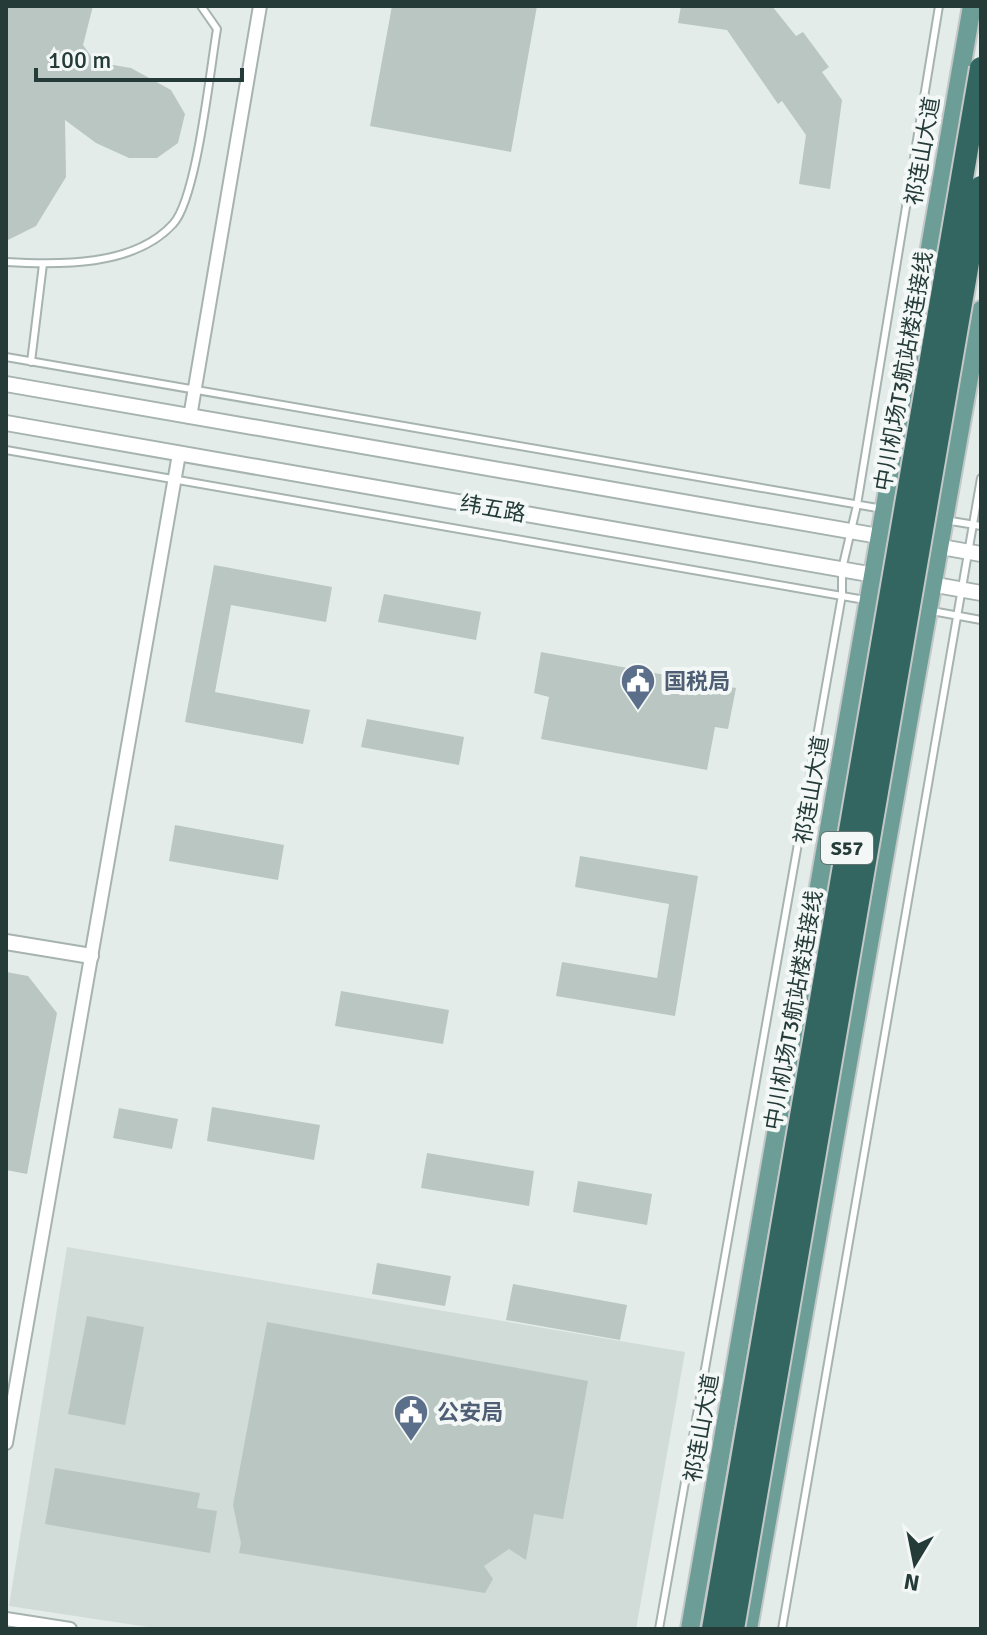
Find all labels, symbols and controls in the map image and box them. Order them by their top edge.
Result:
scale bar [36,32,242,82]
text: 100 m [48,45,111,75]
street label: 祁连山大道 [900,95,945,208]
street label: 中川机场T3航站楼连接线 [869,249,938,493]
street label: 纬五路 [458,489,528,528]
public building icon: 国税局 [619,662,657,712]
place label: 国税局 [664,668,730,695]
street label: 祁连山大道 [789,734,834,847]
road number: S57 [821,832,873,864]
street label: 中川机场T3航站楼连接线 [759,888,828,1132]
street label: 祁连山大道 [679,1372,724,1485]
public building icon: 公安局 [392,1393,430,1443]
place label: 公安局 [437,1399,503,1426]
north arrow [875,1523,955,1603]
text: N [902,1568,921,1597]

